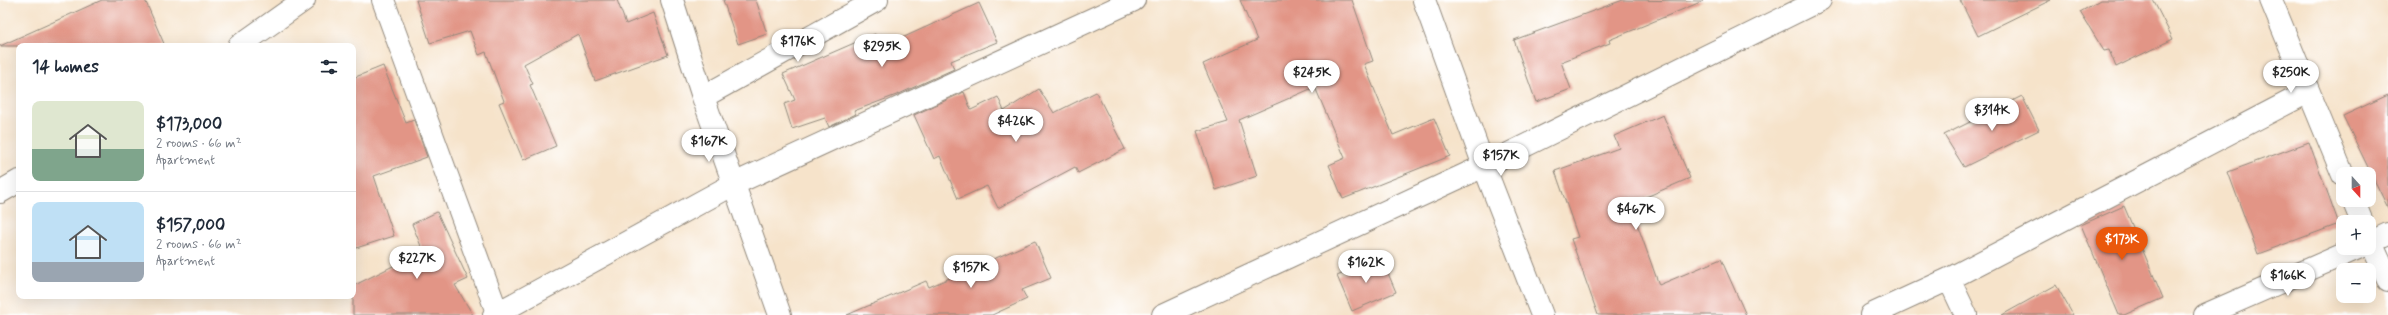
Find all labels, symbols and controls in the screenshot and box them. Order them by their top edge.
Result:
pin: $176K [770,29,826,63]
text: $176K [780,33,816,50]
pin: $295K [854,34,910,68]
text: $295K [863,38,901,55]
text: 14 homes [32,56,99,78]
icon: filters [318,56,340,78]
pin: $245K [1284,60,1340,94]
pin: $250K [2263,60,2319,94]
text: $245K [1293,64,1331,81]
text: $250K [2272,64,2310,81]
pin: $314K [1964,98,2020,132]
text: $314K [1974,102,2010,119]
pin: $426K [988,109,1044,143]
text: $173,000 [156,113,222,135]
text: $426K [997,113,1035,130]
icon: home [64,117,112,165]
pin: $167K [681,129,737,163]
text: $167K [690,133,728,150]
text: 2 rooms · 66 m² [156,135,241,152]
pin: $157K [1473,143,1529,177]
text: $157K [1483,147,1519,164]
text: Apartment [156,152,215,169]
north arrow [2336,167,2376,207]
map controls [2336,167,2376,303]
pin: $467K [1608,197,1664,231]
text: $467K [1617,201,1655,218]
text: $157,000 [156,214,225,236]
button: + [2336,215,2376,255]
icon: home [64,218,112,266]
pin: $173K [2094,227,2150,261]
text: $173K [2105,231,2139,248]
text: 2 rooms · 66 m² [156,236,241,253]
pin: $227K [389,246,445,280]
text: $227K [398,250,436,267]
pin: $162K [1338,250,1394,284]
text: Apartment [156,253,215,270]
text: $162K [1347,254,1385,271]
pin: $157K [943,255,999,289]
text: $157K [953,259,989,276]
pin: $166K [2260,263,2316,297]
button: − [2336,263,2376,303]
text: $166K [2270,267,2306,284]

